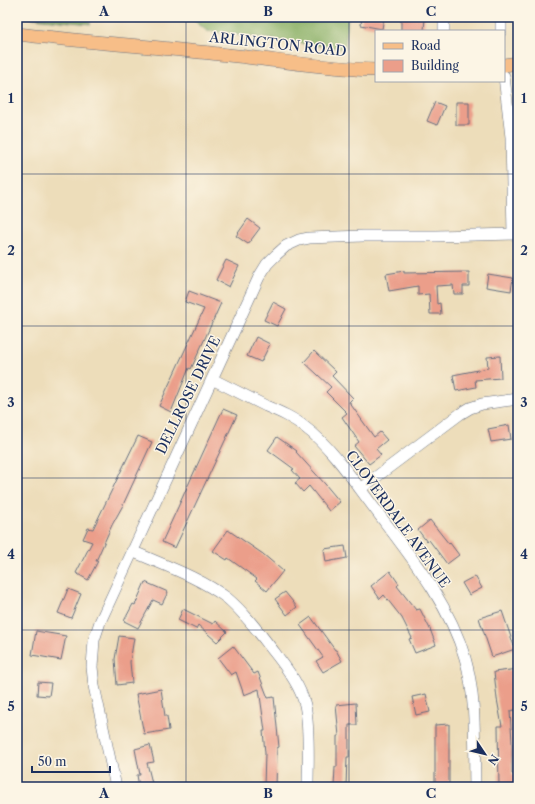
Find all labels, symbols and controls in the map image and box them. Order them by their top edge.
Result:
text: A [98,3,110,19]
text: B [263,3,273,19]
text: C [426,3,436,19]
street label: ARLINGTON ROAD [207,28,348,60]
legend [375,30,505,82]
text: Road [411,38,441,53]
text: Building [411,58,459,73]
text: 1 [8,90,14,106]
text: 1 [521,90,527,106]
text: 2 [7,242,15,258]
text: 2 [520,242,528,258]
street label: DELLROSE DRIVE [152,333,224,457]
text: 3 [7,394,15,410]
text: 3 [520,394,528,410]
street label: CLOVERDALE AVENUE [342,447,454,591]
text: 4 [7,546,15,562]
text: 4 [520,546,528,562]
text: 5 [7,698,15,714]
text: 5 [520,698,528,714]
north arrow [465,734,505,774]
scale bar [32,748,110,774]
text: N [484,752,502,768]
text: 50 m [38,754,67,769]
text: A [98,785,110,801]
text: B [263,785,273,801]
text: C [426,785,436,801]

